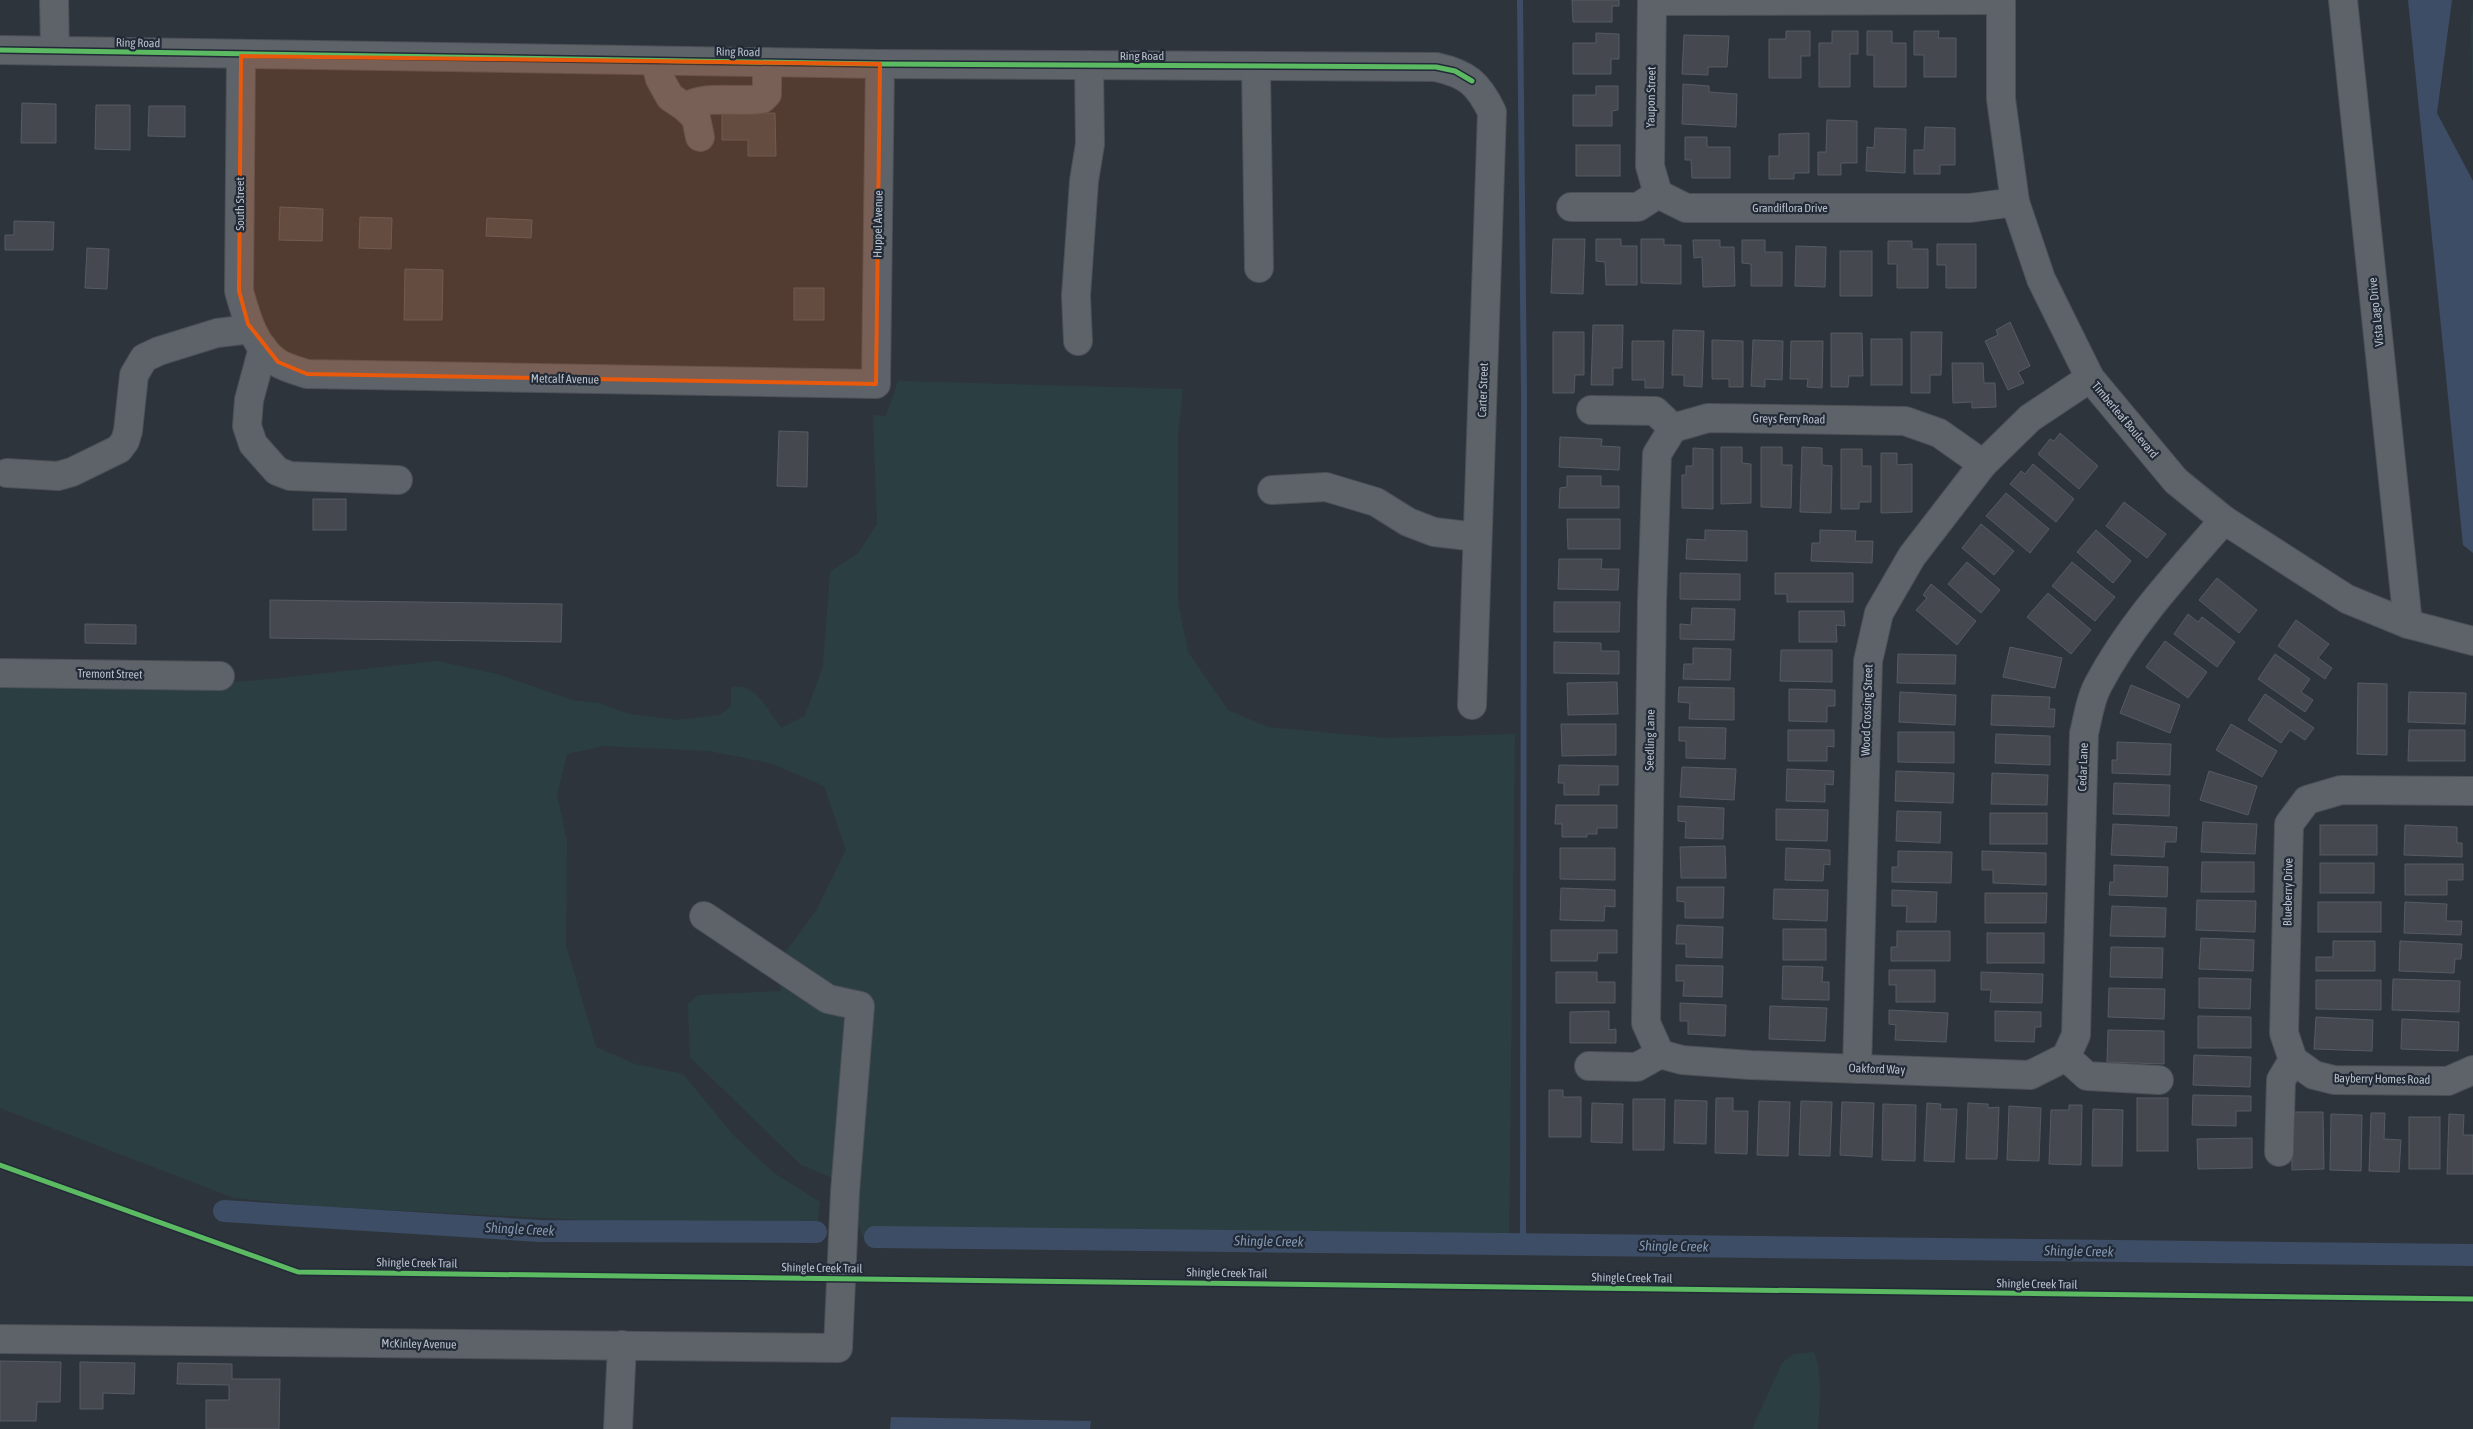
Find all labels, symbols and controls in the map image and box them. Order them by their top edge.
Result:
street label: Ring Road [116,36,160,50]
street label: Ring Road [716,45,760,59]
street label: Ring Road [1120,49,1164,63]
street label: Yaupon Street [1643,66,1659,128]
street label: South Street [233,177,247,231]
street label: Huppel Avenue [870,190,886,258]
street label: Grandiflora Drive [1752,201,1828,215]
street label: Vista Lago Drive [2365,277,2387,347]
street label: Carter Street [1475,362,1491,418]
street label: Metcalf Avenue [531,371,599,387]
street label: Timberleaf Boulevard [2089,379,2161,461]
street label: Greys Ferry Road [1753,411,1825,427]
street label: Wood Crossing Street [1858,663,1876,756]
street label: Tremont Street [77,666,143,682]
street label: Seedling Lane [1642,709,1658,771]
street label: Cedar Lane [2075,742,2091,792]
street label: Blueberry Drive [2280,858,2296,926]
street label: Oakford Way [1848,1061,1906,1077]
street label: Bayberry Homes Road [2334,1071,2430,1087]
water label: Shingle Creek [484,1219,556,1239]
water label: Shingle Creek [1233,1232,1305,1250]
water label: Shingle Creek [1638,1237,1710,1255]
water label: Shingle Creek [2043,1242,2115,1260]
street label: Shingle Creek Trail [376,1255,458,1271]
street label: Shingle Creek Trail [781,1260,863,1276]
street label: Shingle Creek Trail [1186,1265,1268,1281]
street label: Shingle Creek Trail [1591,1270,1673,1286]
street label: Shingle Creek Trail [1996,1276,2078,1292]
street label: McKinley Avenue [381,1336,457,1352]

